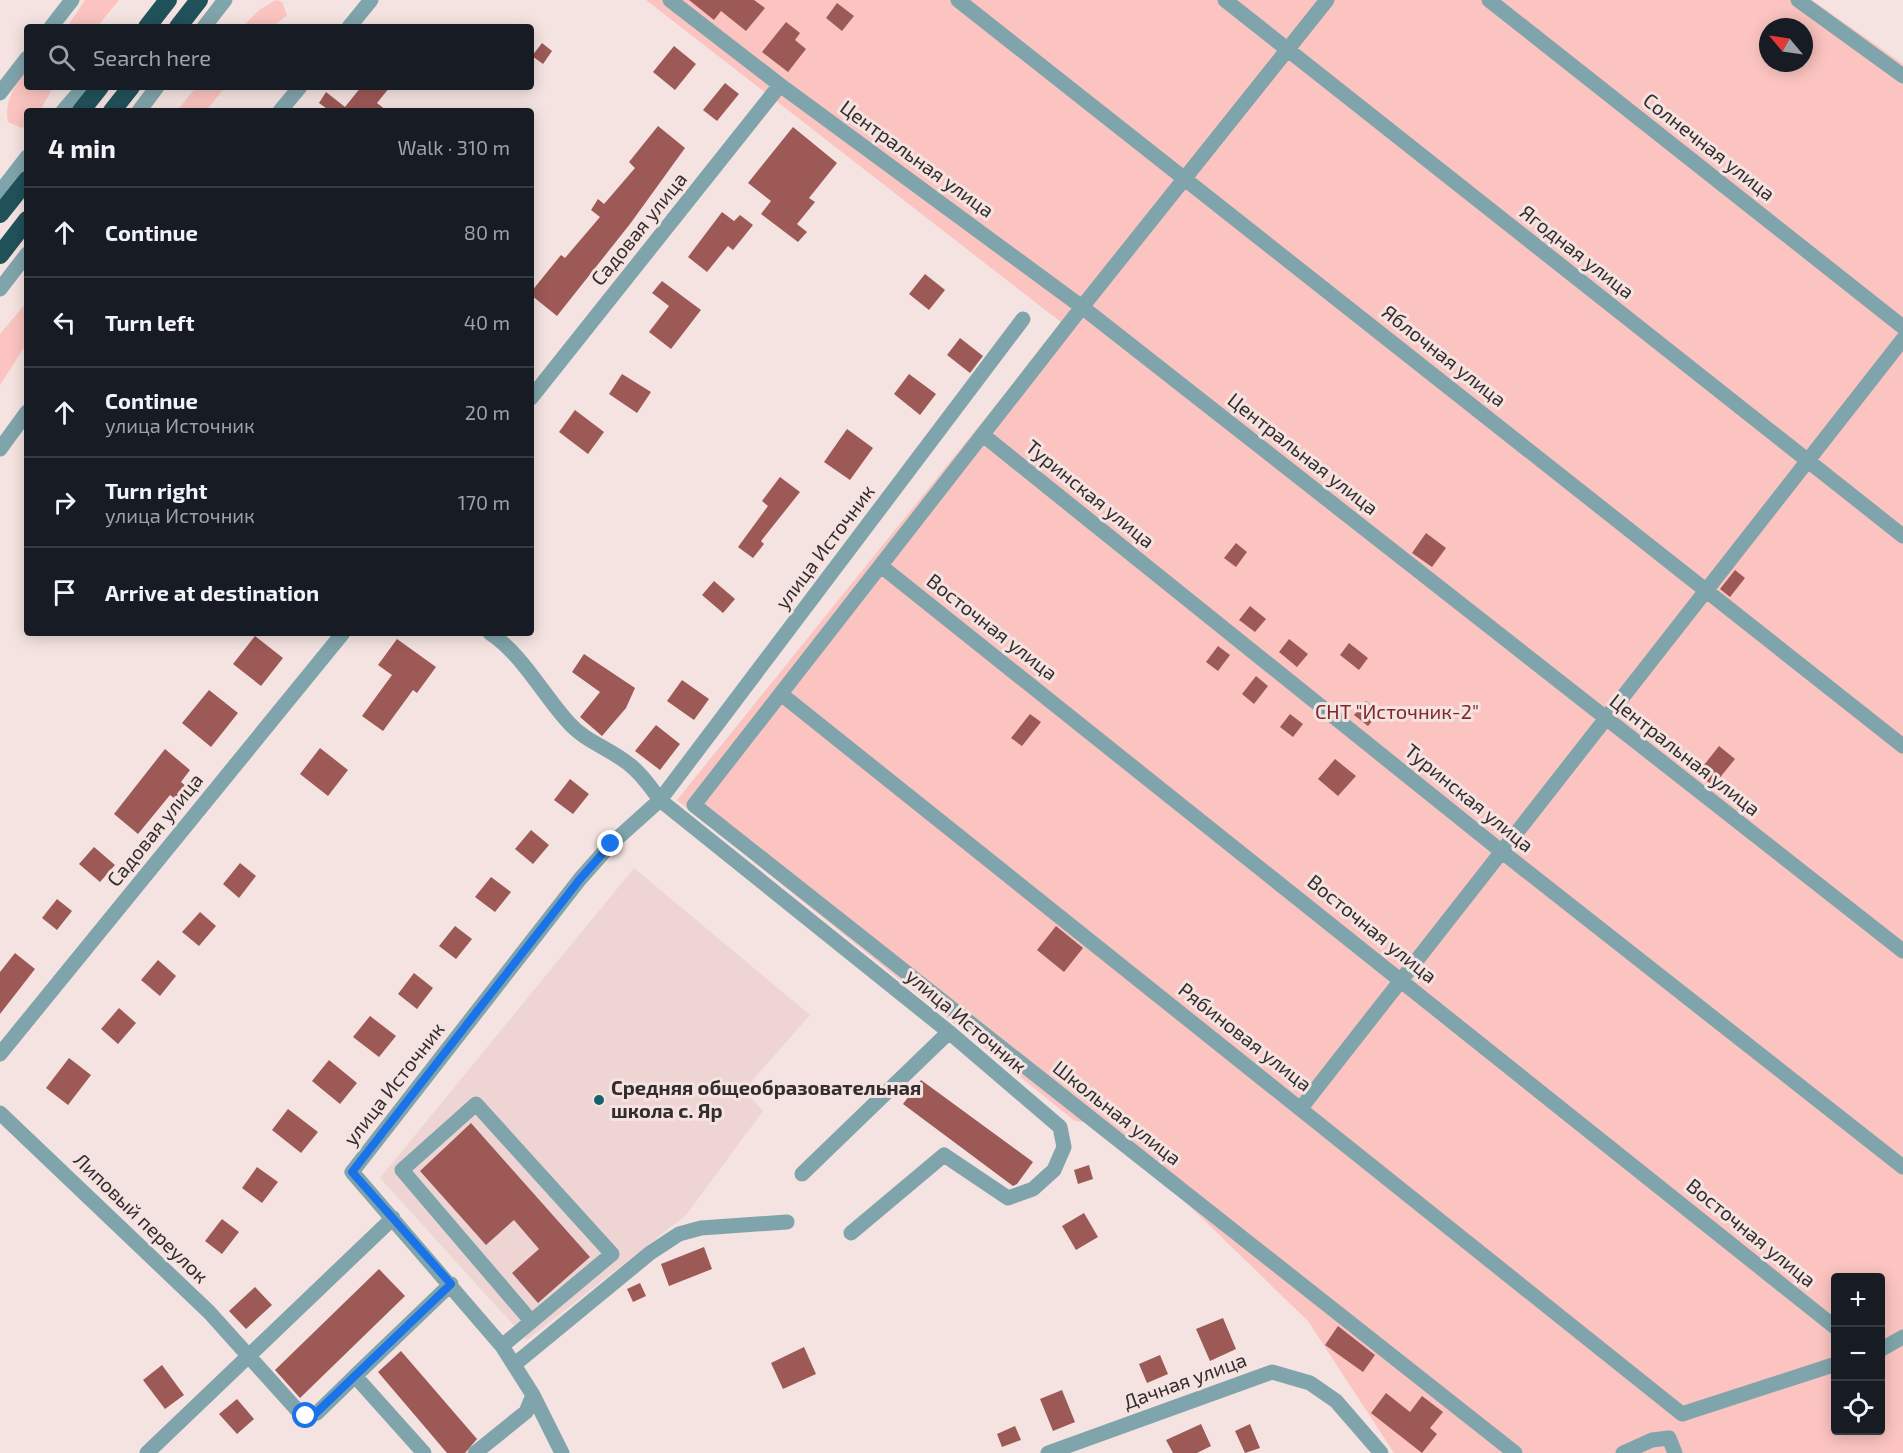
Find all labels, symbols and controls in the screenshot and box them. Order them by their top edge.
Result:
north arrow [1759,18,1813,72]
search box [24,24,534,90]
icon: search [45,41,78,74]
text: Search here [93,44,211,70]
street label: Солнечная улица [1638,87,1780,206]
street label: Центральная улица [835,94,999,223]
text: 4 min [48,132,116,163]
text: Walk · 310 m [398,135,510,159]
street label: Садовая улица [585,167,692,290]
street label: Ягодная улица [1515,199,1639,304]
icon: ahead [48,216,81,249]
text: Continue [105,219,198,245]
text: 80 m [464,220,510,244]
street label: Яблочная улица [1377,299,1511,412]
icon: left [48,306,81,339]
text: Turn left [105,309,194,335]
text: 40 m [464,310,510,334]
text: Continue [105,387,198,413]
street label: Центральная улица [1223,387,1384,520]
icon: ahead [48,396,81,429]
text: 20 m [465,400,510,424]
text: улица Источник [105,413,255,437]
street label: Туринская улица [1021,434,1160,553]
text: Turn right [105,477,207,503]
street label: улица Источник [770,479,880,614]
icon: right [48,486,81,519]
text: 170 m [458,490,510,514]
text: улица Источник [105,503,255,527]
street label: Восточная улица [922,568,1063,685]
icon: arrive [48,576,81,609]
text: Arrive at destination [105,579,319,605]
street label: Центральная улица [1605,688,1766,821]
park label: СНТ "Источник-2" [1315,699,1479,723]
street label: Туринская улица [1400,738,1539,857]
street label: Садовая улица [101,768,208,891]
route end [597,830,623,856]
street label: Восточная улица [1303,869,1442,988]
street label: улица Источник [901,963,1032,1079]
street label: Рябиновая улица [1174,977,1317,1096]
street label: улица Источник [338,1017,450,1150]
street label: Школьная улица [1048,1055,1186,1170]
place label: Средняя общеобразовательная школа с. Яр [611,1075,921,1122]
marker: Средняя общеобразовательная школа с. Яр [592,1093,606,1107]
street label: Липовый переулок [69,1147,214,1288]
street label: Восточная улица [1682,1173,1821,1292]
map controls [1831,1273,1885,1435]
button: + [1831,1273,1885,1327]
button: − [1831,1327,1885,1381]
street label: Дачная улица [1120,1347,1250,1414]
button: locate [1831,1381,1885,1435]
route start [292,1402,318,1428]

